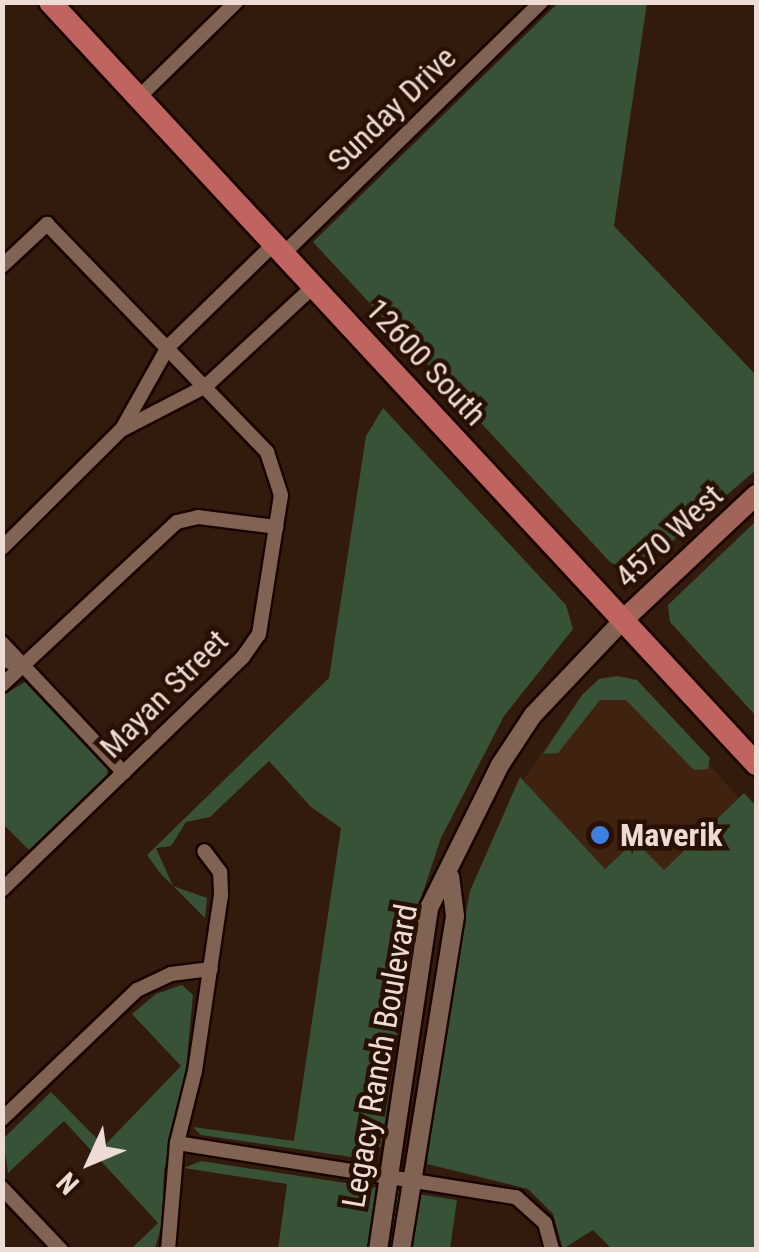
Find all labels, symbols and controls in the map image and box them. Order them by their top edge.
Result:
street label: Sunday Drive [320,39,464,179]
street label: 12600 South [358,291,494,433]
street label: 4570 West [607,476,731,596]
street label: Mayan Street [92,622,236,766]
place label: Maverik [620,816,723,854]
marker: Maverik [589,824,611,846]
street label: Legacy Ranch Boulevard [334,901,426,1211]
north arrow [40,1112,140,1212]
text: N [50,1166,86,1201]

